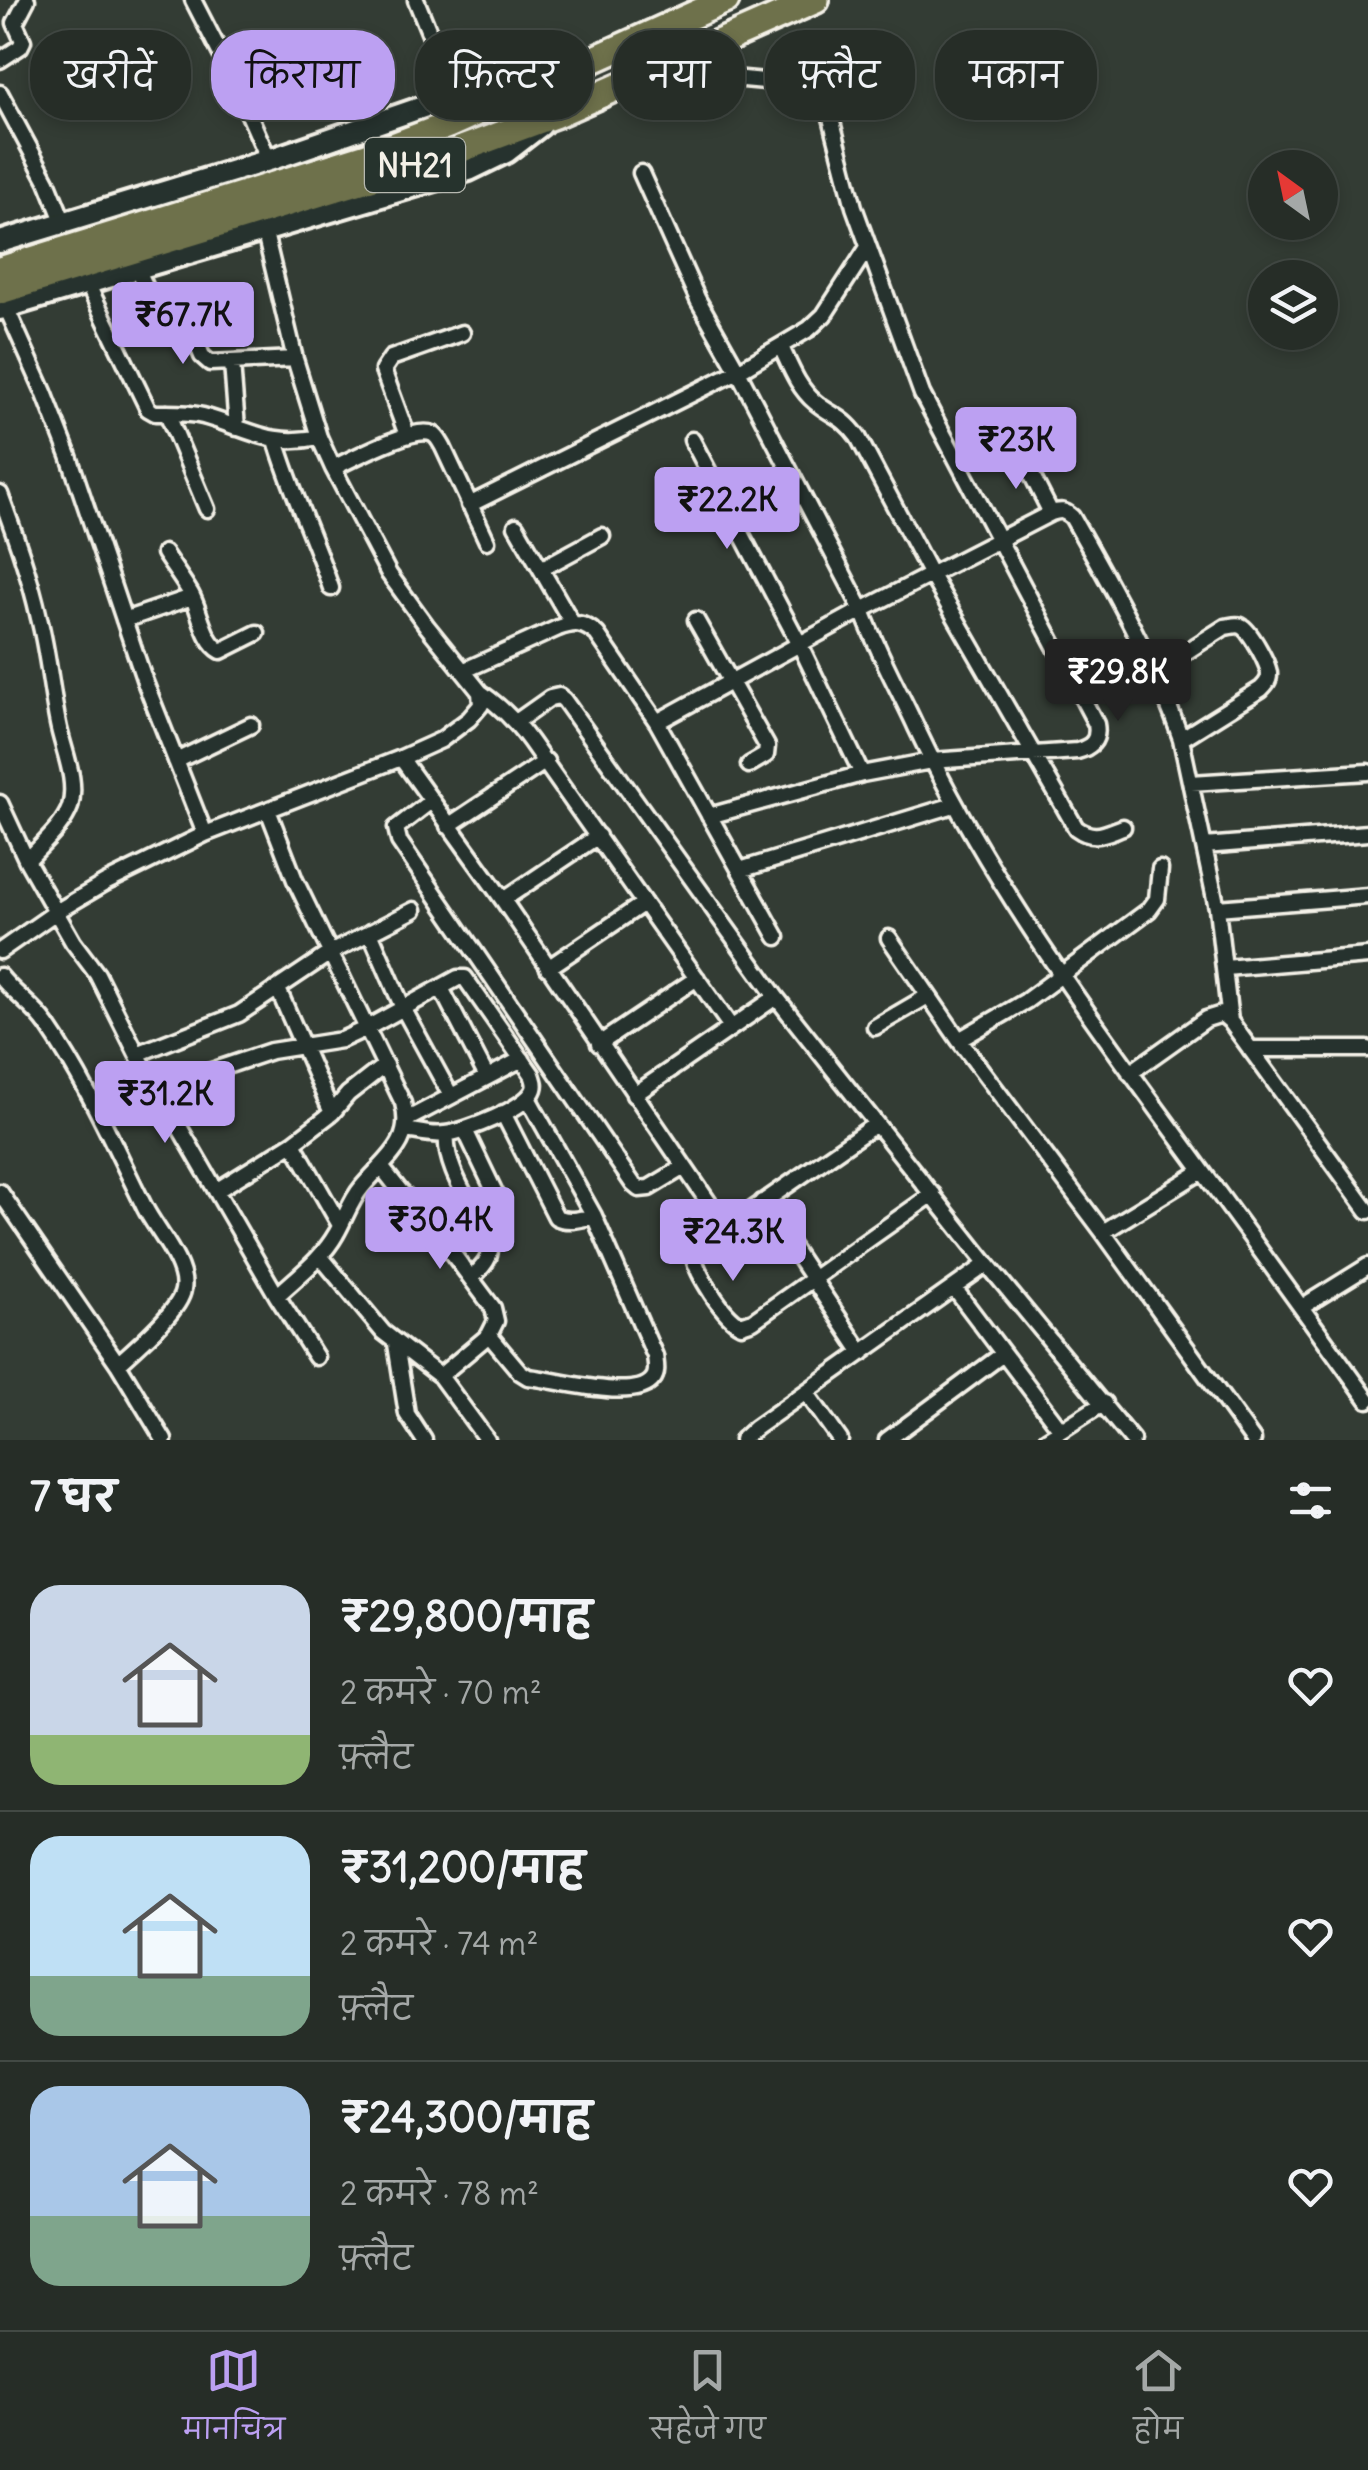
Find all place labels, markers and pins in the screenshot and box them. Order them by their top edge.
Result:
pin: ₹67.7K [102,282,264,367]
pin: ₹23K [957,407,1075,492]
pin: ₹22.2K [646,467,808,552]
pin: ₹29.8K [1037,639,1199,724]
pin: ₹31.2K [84,1061,246,1146]
pin: ₹30.4K [359,1187,521,1272]
pin: ₹24.3K [652,1199,814,1284]

